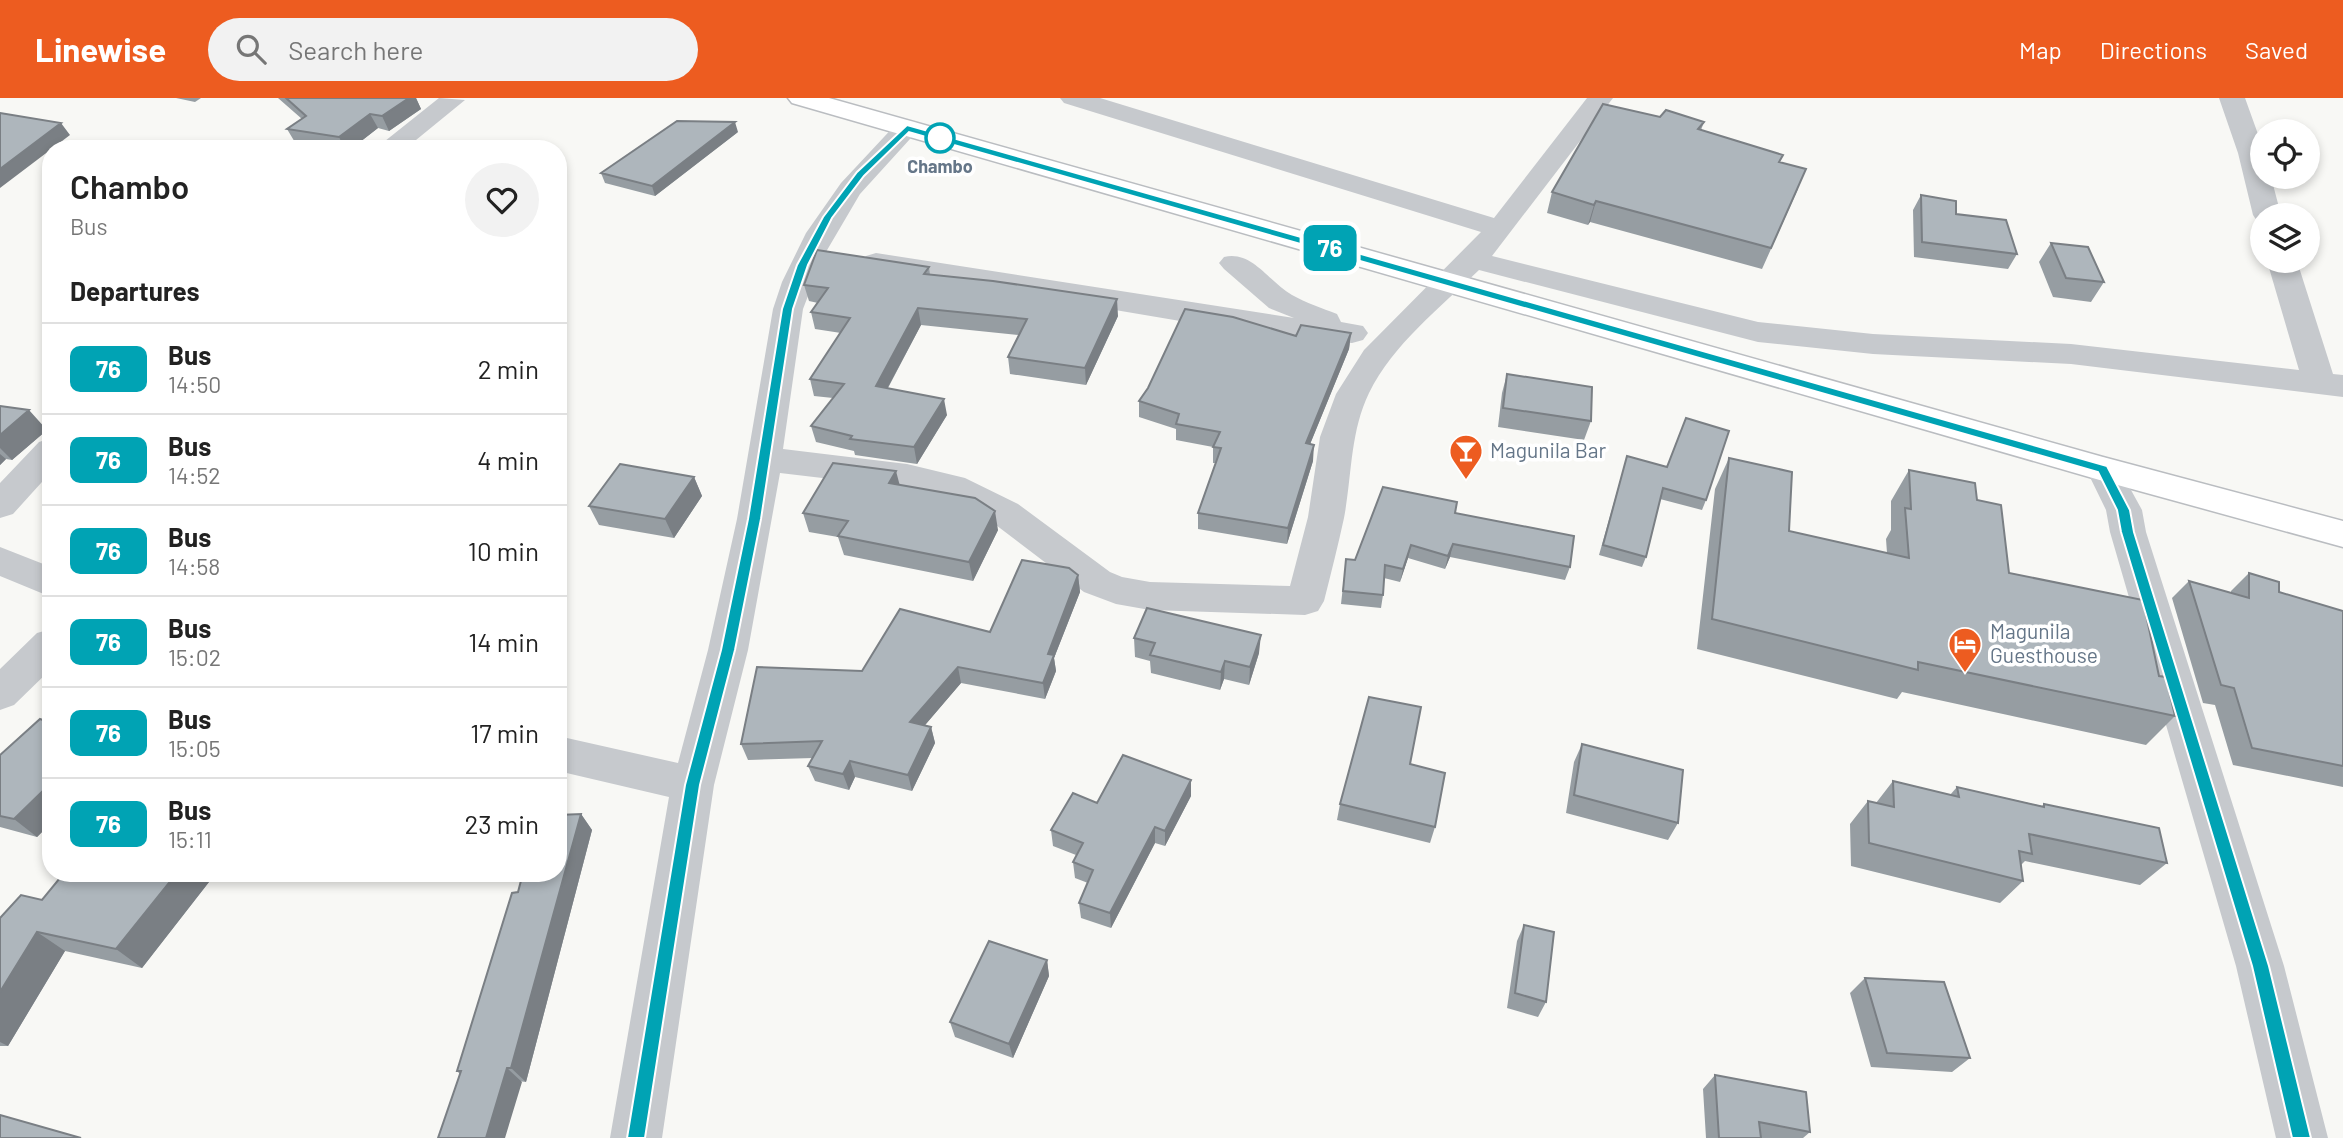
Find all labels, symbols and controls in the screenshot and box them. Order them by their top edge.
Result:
search box [208,18,698,81]
text: Linewise [35,29,166,69]
icon: search [232,30,270,68]
text: Search here [288,34,423,65]
text: Map [2019,35,2062,64]
text: Directions [2100,35,2207,64]
text: Saved [2245,35,2308,64]
map controls [2250,119,2320,273]
button: locate [2250,119,2320,189]
marker: Chambo [925,123,955,153]
place label: Chambo [907,155,973,177]
button: heart [465,163,539,237]
text: Chambo [70,166,189,206]
button: layers [2250,203,2320,273]
text: Bus [70,212,108,240]
line badge: 76 [1298,225,1362,271]
text: 76 [1318,233,1342,262]
text: Departures [70,275,200,306]
text: Bus [168,339,211,370]
text: 2 min [478,353,539,384]
text: 76 [96,354,121,383]
text: 14:50 [168,370,221,398]
text: Bus [168,430,211,461]
bar icon: Magunila Bar [1447,432,1485,481]
place label: Magunila Bar [1490,437,1606,462]
text: 4 min [477,444,539,475]
text: 76 [96,445,121,474]
text: 14:52 [168,461,221,489]
text: Bus [168,521,211,552]
text: 10 min [468,535,539,566]
text: 76 [96,536,121,565]
text: 14:58 [168,552,220,580]
text: Bus [168,612,211,643]
place label: Magunila Guesthouse [1990,618,2098,667]
hotel icon: Magunila Guesthouse [1946,625,1984,674]
text: 14 min [468,626,539,657]
text: 76 [96,627,121,656]
text: 15:02 [168,643,221,671]
text: Bus [168,703,211,734]
text: 17 min [470,717,539,748]
text: 76 [96,718,121,747]
text: 15:05 [168,734,221,762]
text: Bus [168,794,211,825]
text: 23 min [464,808,539,839]
text: 76 [96,809,121,838]
text: 15:11 [168,825,212,853]

